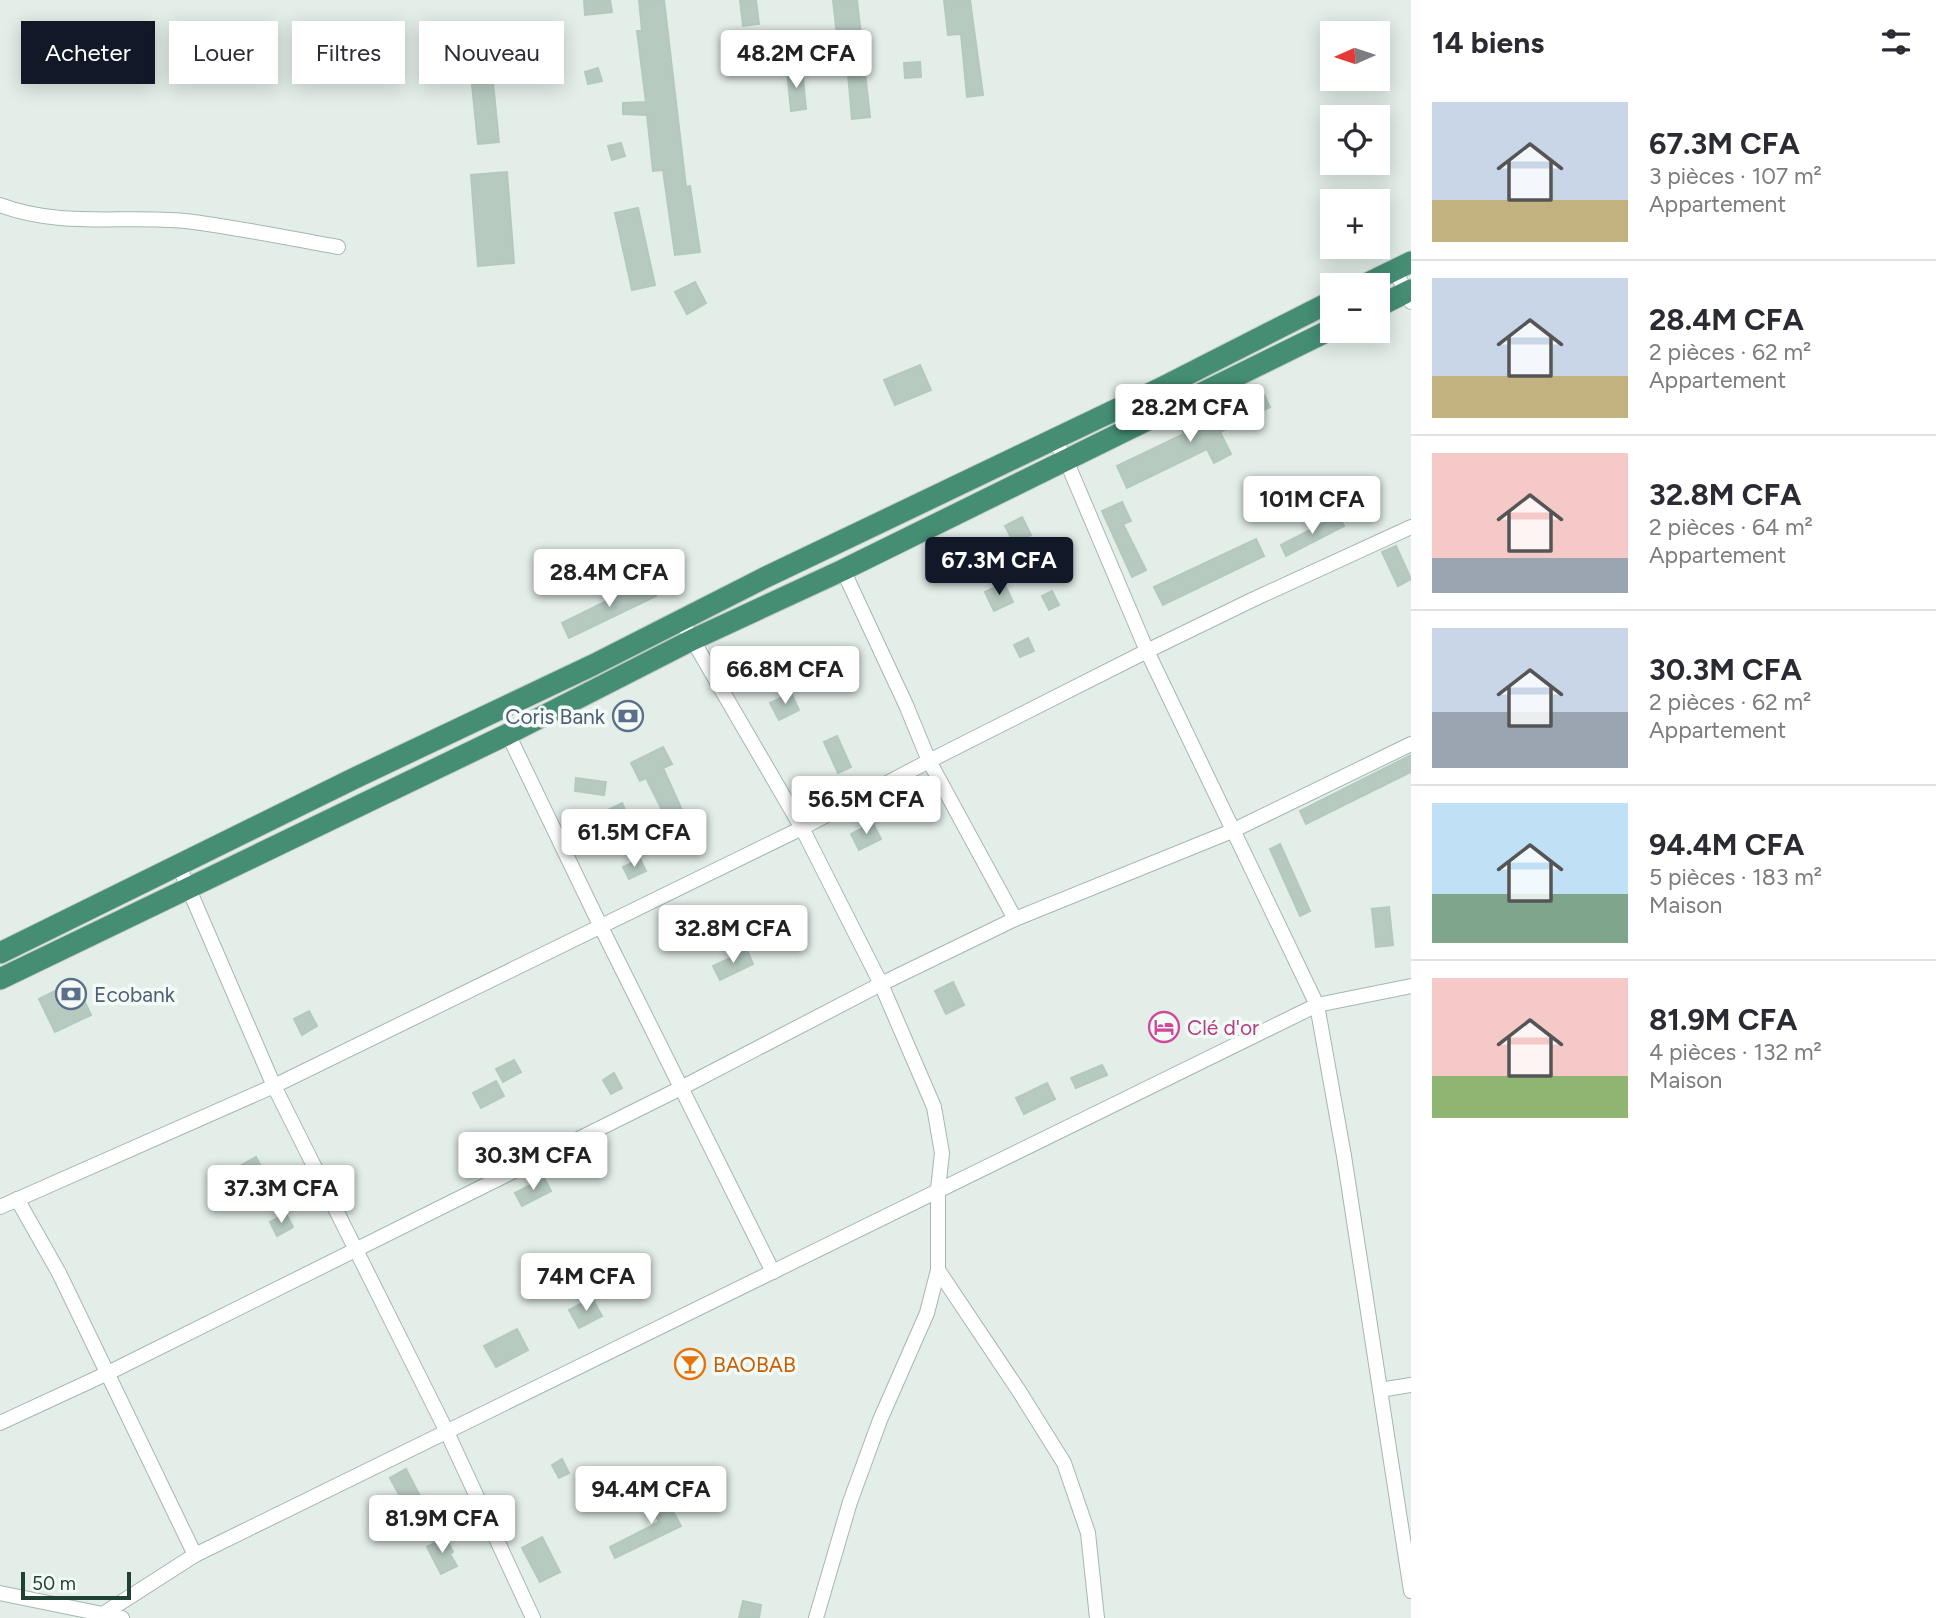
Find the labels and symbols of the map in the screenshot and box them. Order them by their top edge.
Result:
north arrow [1320,21,1390,91]
pin: 48.2M CFA [716,31,876,90]
pin: 28.2M CFA [1110,384,1270,444]
pin: 101M CFA [1240,476,1384,536]
pin: 67.3M CFA [919,538,1079,597]
pin: 28.4M CFA [529,550,689,609]
pin: 66.8M CFA [705,646,865,706]
bank icon: Coris Bank [611,699,645,733]
place label: Coris Bank [505,704,606,729]
pin: 56.5M CFA [786,776,946,836]
pin: 61.5M CFA [554,810,714,869]
pin: 32.8M CFA [653,906,813,965]
bank icon: Ecobank [54,977,88,1011]
place label: Ecobank [94,982,176,1007]
hotel icon: Clé d'or [1147,1010,1181,1044]
place label: Clé d'or [1187,1015,1259,1040]
pin: 30.3M CFA [453,1132,613,1192]
pin: 37.3M CFA [201,1166,361,1225]
pin: 74M CFA [521,1254,651,1313]
bar icon: BAOBAB [673,1347,707,1381]
place label: BAOBAB [713,1352,796,1377]
pin: 94.4M CFA [571,1466,731,1526]
pin: 81.9M CFA [362,1496,522,1555]
scale bar [21,1569,131,1601]

